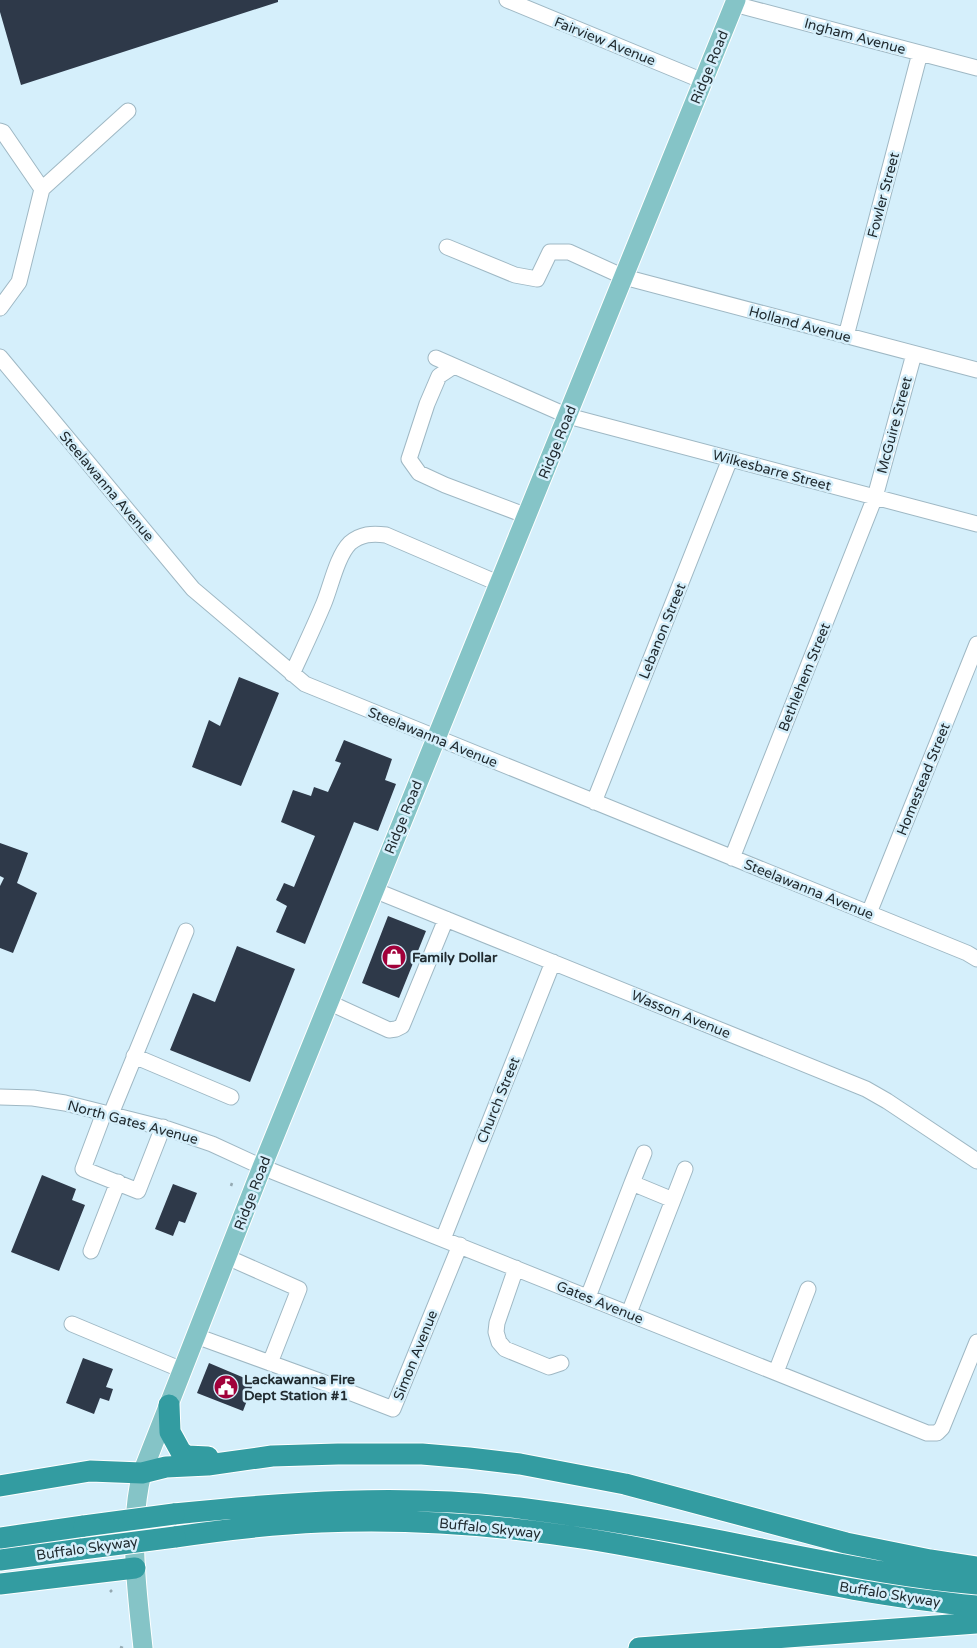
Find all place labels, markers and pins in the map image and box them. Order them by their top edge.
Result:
shop icon: Family Dollar [381,944,407,970]
place label: Family Dollar [412,949,498,966]
place label: Lackawanna Fire Dept Station #1 [244,1371,355,1404]
public building icon: Lackawanna Fire Dept Station #1 [213,1374,239,1400]

